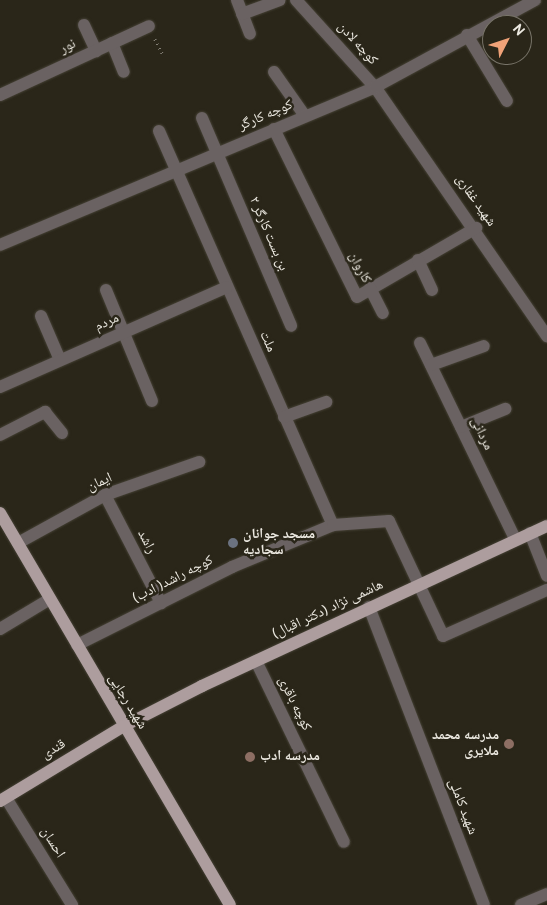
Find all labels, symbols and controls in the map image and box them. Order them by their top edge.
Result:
north arrow [482,15,532,65]
street label: کوچه لادن [333,19,381,69]
text: N [508,21,528,40]
street label: نور [57,36,79,58]
street label: کوچه کارگر [236,97,296,135]
street label: شهید غفاری [451,172,499,230]
street label: بن بست کارگر ۲ [245,194,291,274]
street label: کاروان [344,250,374,286]
street label: مردم [92,310,122,336]
street label: ملت [255,329,279,355]
street label: مردانی [466,415,496,453]
street label: ایمان [85,470,115,496]
street label: راشد [133,527,159,557]
place label: مسجد جوانان سجادیه [243,527,315,560]
marker: مسجد جوانان سجادیه [227,537,239,549]
street label: کوچه راشد( ادب) [130,552,216,608]
street label: هاشمی نژاد (دکتر اقبال) [270,577,386,643]
street label: شهید رجایی [104,671,150,733]
street label: کوچه باقری [274,674,314,734]
place label: مدرسه محمد ملایری [432,728,499,760]
street label: قندی [39,736,69,764]
marker: مدرسه محمد ملایری [503,738,515,750]
place label: مدرسه ادب [260,749,320,765]
marker: مدرسه ادب [244,751,256,763]
street label: شهید کاملی [444,777,480,837]
street label: احسان [36,824,68,862]

